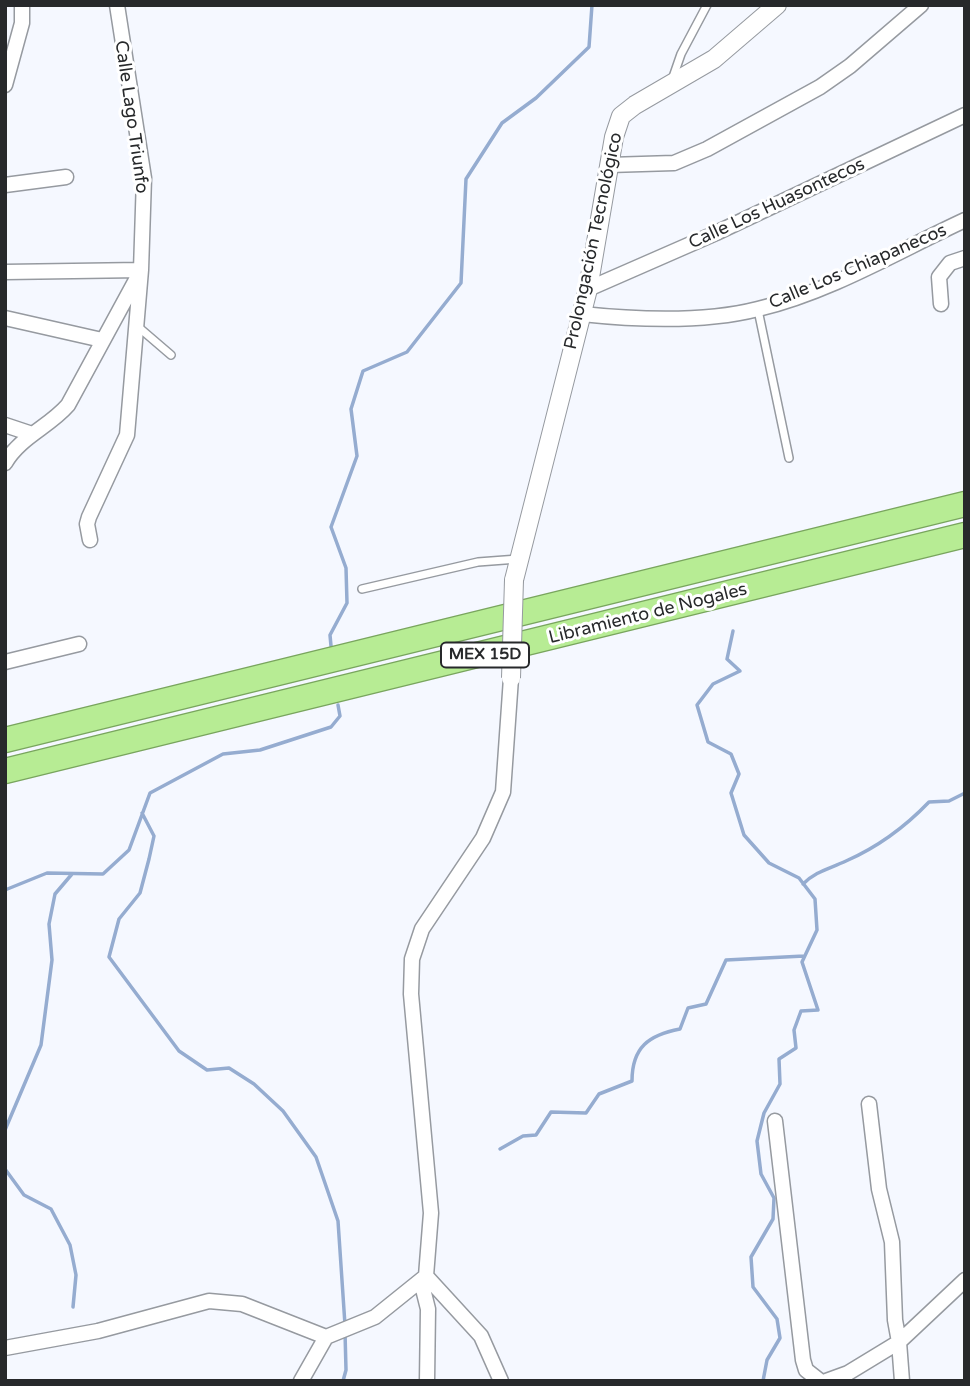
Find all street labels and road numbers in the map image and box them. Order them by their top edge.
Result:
street label: Calle Lago Triunfo [110,39,152,195]
street label: Prolongación Tecnológico [560,131,628,351]
street label: Calle Los Huasontecos [685,154,869,254]
street label: Calle Los Chiapanecos [766,220,950,314]
street label: Libramiento de Nogales [547,579,749,649]
road number: MEX 15D [441,642,529,668]

